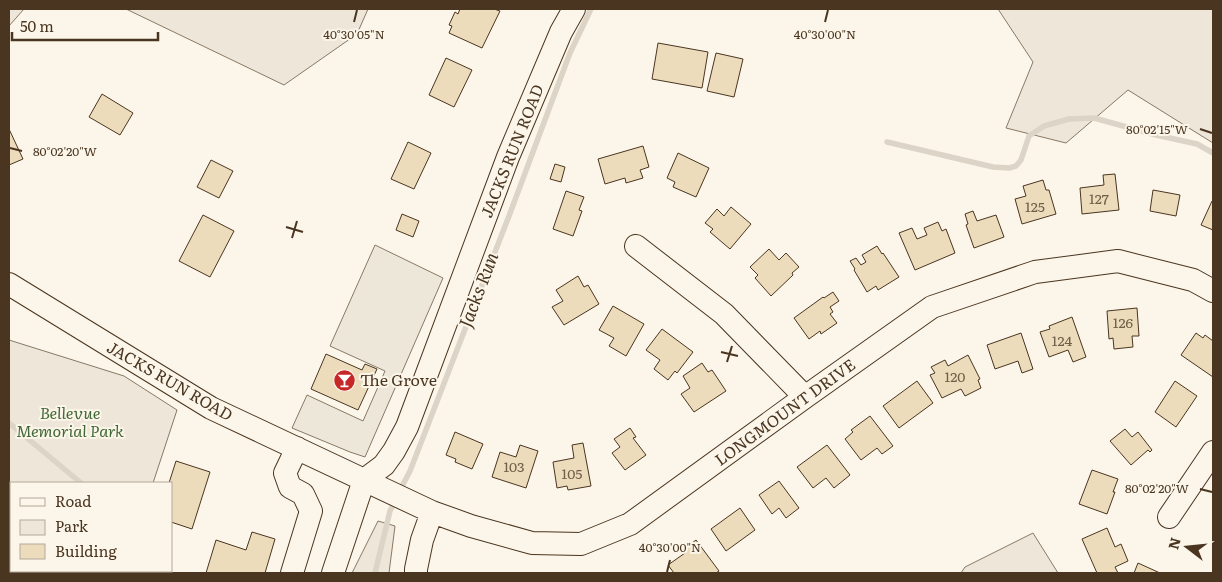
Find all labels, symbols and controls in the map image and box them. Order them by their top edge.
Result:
scale bar [12,10,159,42]
text: 50 m [20,14,54,37]
text: 40°30'05"N [323,25,385,43]
text: 40°30'00"N [794,25,856,43]
street label: JACKS RUN ROAD [473,80,549,221]
text: 80°02'15"W [1126,120,1188,138]
text: 80°02'20"W [33,142,97,160]
house number: 127 [1089,188,1109,208]
house number: 125 [1025,196,1045,216]
water label: Jacks Run [451,248,504,331]
house number: 126 [1113,312,1134,332]
house number: 124 [1052,330,1073,350]
street label: JACKS RUN ROAD [103,334,238,426]
street label: LONGMOUNT DRIVE [709,352,860,471]
house number: 120 [945,366,965,386]
place label: The Grove [360,367,437,391]
bar icon: The Grove [332,368,356,392]
park label: Bellevue Memorial Park [16,400,124,442]
house number: 103 [503,456,525,476]
house number: 105 [562,463,582,483]
text: 80°02'20"W [1125,479,1189,497]
legend [10,482,172,572]
text: Road [55,489,91,512]
text: Park [55,514,89,537]
north arrow [1162,522,1212,572]
text: N [1162,534,1185,552]
text: 40°30'00"N [639,538,701,556]
text: Building [55,539,117,562]

